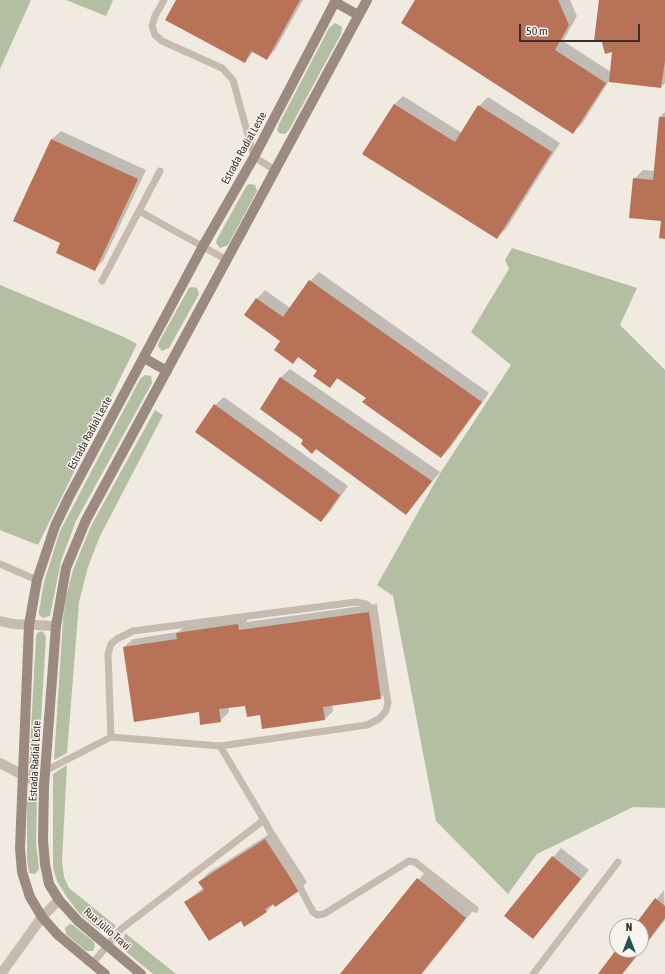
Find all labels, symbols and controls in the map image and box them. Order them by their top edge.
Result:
scale bar [521,16,642,42]
text: 50 m [526,24,548,38]
street label: Estrada Radial Leste [219,109,269,187]
street label: Estrada Radial Leste [65,394,115,472]
street label: Estrada Radial Leste [26,720,44,802]
street label: Rua Júlio Travi [81,905,133,953]
north arrow [609,918,649,958]
text: N [626,921,632,933]

